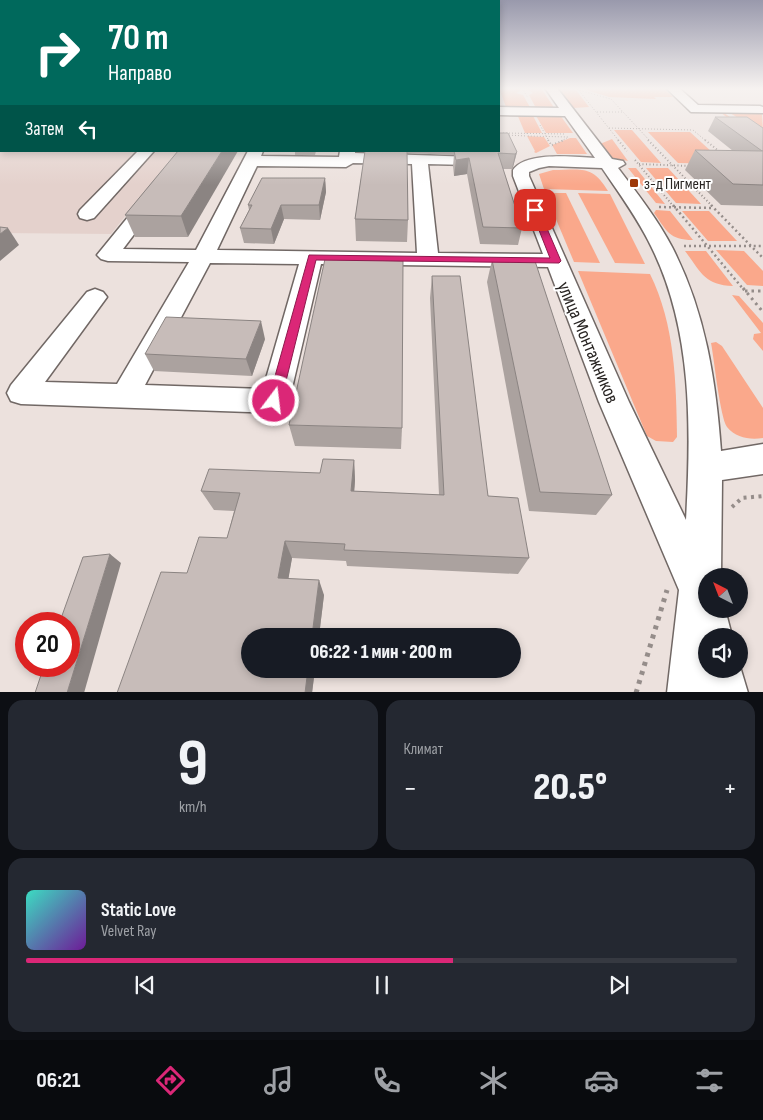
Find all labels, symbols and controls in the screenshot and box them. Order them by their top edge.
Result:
text: 70 m [108,17,168,60]
icon: right [25,20,90,85]
text: Направо [108,60,172,87]
icon: left [74,115,102,143]
text: Затем [25,118,64,141]
place label: з-д Пигмент [644,175,712,194]
marker: з-д Пигмент [628,177,640,189]
pin [514,189,556,231]
icon: arrive [521,196,549,224]
street label: улица Монтажников [552,278,624,407]
position arrow [247,374,299,426]
north arrow [698,568,748,618]
map controls [698,568,748,678]
speed limit sign: 20 [15,612,80,677]
button: sound [698,628,748,678]
text: 06:22 · 1 мин · 200 m [310,641,452,664]
text: 9 [177,726,208,804]
text: Климат [404,740,443,759]
text: 20.5° [533,765,607,810]
text: − [404,772,417,805]
text: + [723,772,737,805]
text: km/h [179,798,207,817]
text: Static Love [101,899,176,922]
text: Velvet Ray [101,922,156,941]
icon: previous [131,971,159,999]
icon: pause [368,971,396,999]
icon: next [605,971,633,999]
icon: directions [153,1063,188,1098]
icon: music [261,1063,296,1098]
icon: phone [369,1063,404,1098]
icon: climate [476,1063,511,1098]
icon: car [584,1063,619,1098]
icon: filters [692,1063,727,1098]
text: 06:21 [36,1067,80,1094]

